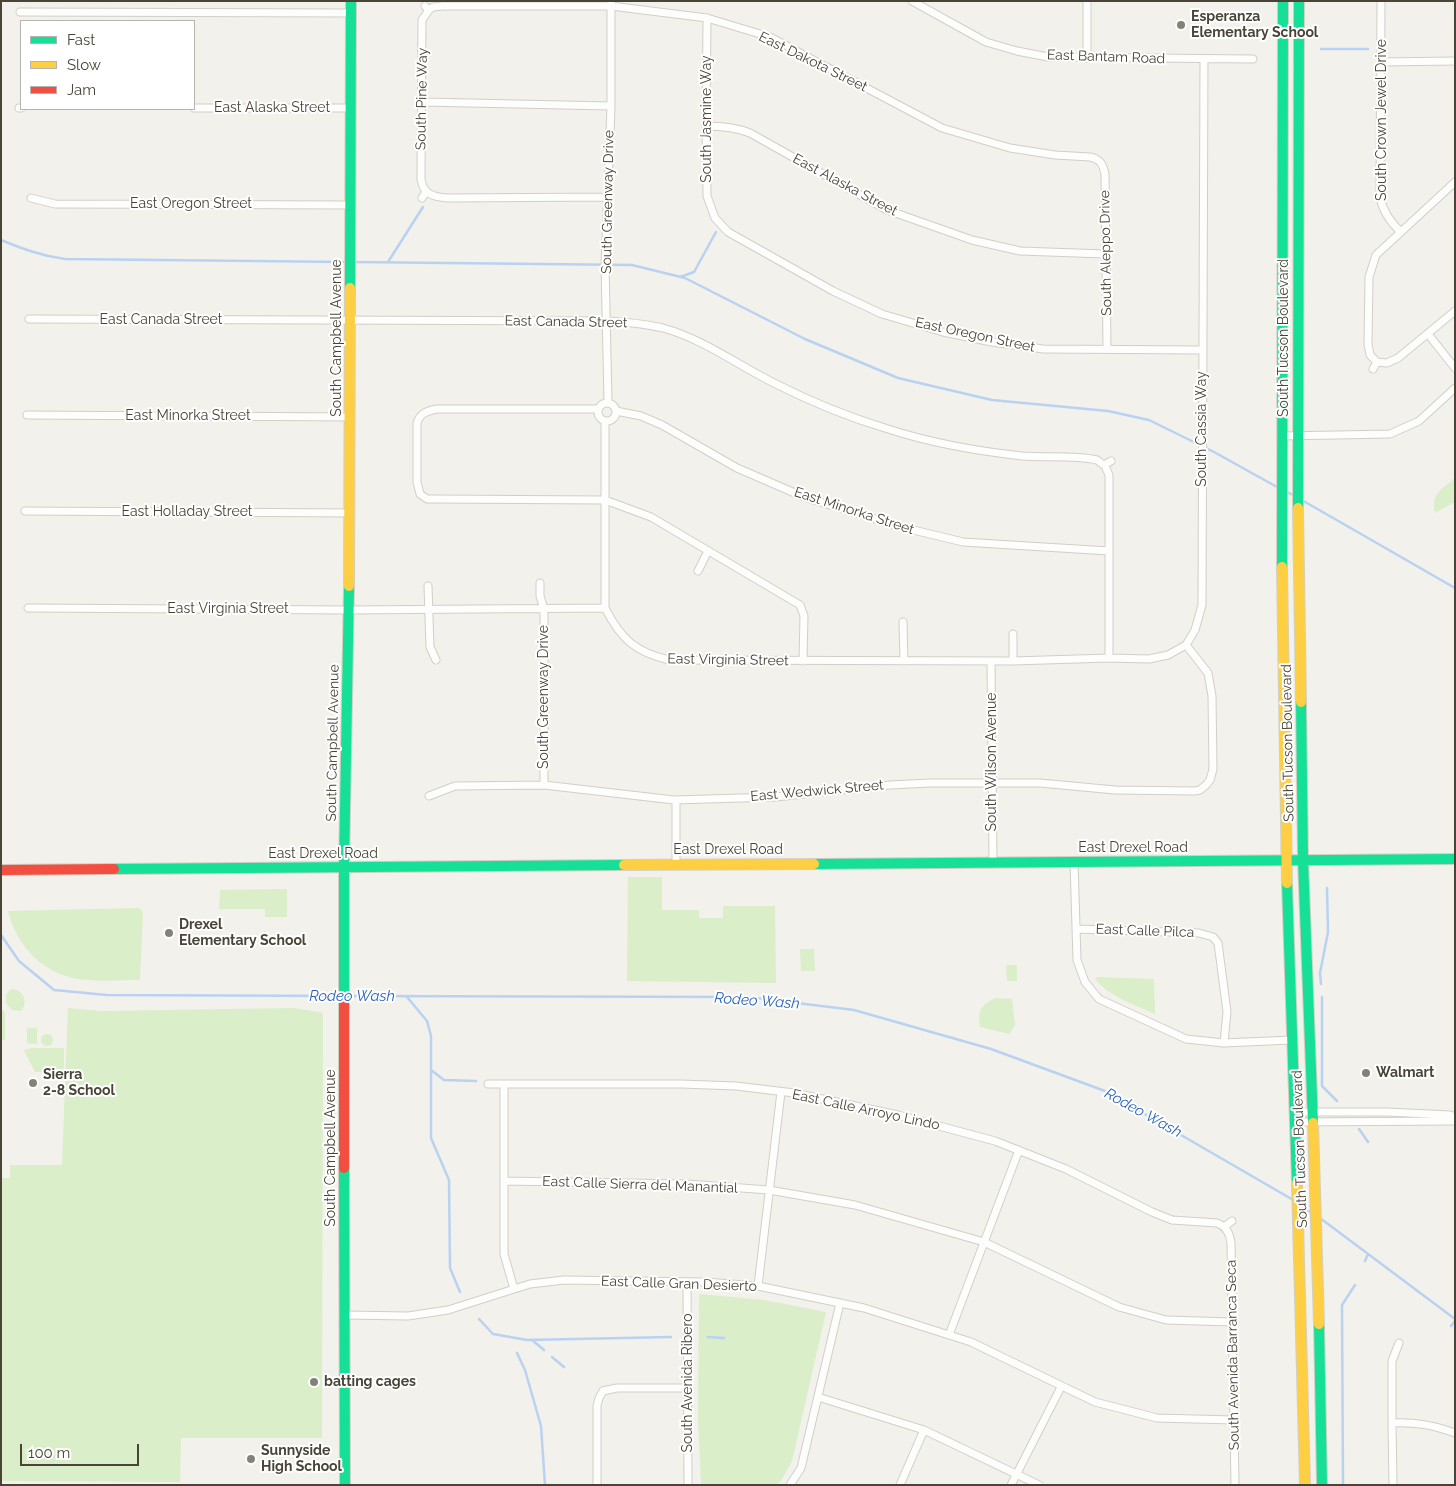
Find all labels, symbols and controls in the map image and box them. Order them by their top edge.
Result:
place label: Esperanza Elementary School [1191,9,1318,41]
marker: Esperanza Elementary School [1175,19,1187,31]
legend [20,20,195,110]
street label: East Dakota Street [756,28,870,96]
text: Fast [67,31,95,49]
street label: South Crown Jewel Drive [1374,39,1390,201]
street label: East Bantam Road [1046,47,1166,67]
street label: South Pine Way [413,48,431,150]
street label: South Jasmine Way [699,55,715,183]
text: Slow [67,56,101,74]
text: Jam [67,81,96,99]
street label: East Alaska Street [214,100,330,116]
street label: South Greenway Drive [598,130,618,274]
street label: East Alaska Street [790,150,900,220]
street label: South Aleppo Drive [1097,190,1115,316]
street label: East Oregon Street [130,196,252,212]
street label: South Campbell Avenue [329,259,345,417]
street label: South Tucson Boulevard [1276,259,1292,417]
street label: East Canada Street [100,312,222,328]
street label: East Canada Street [504,313,628,331]
street label: East Oregon Street [914,314,1036,356]
street label: South Cassia Way [1194,371,1210,487]
street label: East Minorka Street [125,408,251,424]
street label: East Minorka Street [792,484,916,538]
street label: East Holladay Street [121,504,253,520]
street label: East Virginia Street [167,601,289,617]
street label: South Greenway Drive [536,625,552,769]
street label: East Virginia Street [667,651,789,669]
street label: South Campbell Avenue [323,664,343,822]
street label: South Tucson Boulevard [1278,664,1298,822]
street label: South Wilson Avenue [984,692,1000,832]
street label: East Wedwick Street [750,777,884,805]
street label: East Drexel Road [1078,840,1188,856]
street label: East Drexel Road [673,842,783,858]
street label: East Drexel Road [268,846,378,862]
place label: Drexel Elementary School [179,917,306,950]
street label: East Calle Pilca [1095,921,1195,941]
marker: Drexel Elementary School [163,927,175,939]
water label: Rodeo Wash [309,987,395,1005]
water label: Rodeo Wash [714,989,800,1013]
place label: Walmart [1376,1065,1434,1081]
place label: Sierra 2-8 School [43,1067,115,1100]
marker: Walmart [1360,1067,1372,1079]
street label: South Campbell Avenue [323,1069,339,1227]
street label: South Tucson Boulevard [1289,1070,1311,1228]
marker: Sierra 2-8 School [27,1077,39,1089]
water label: Rodeo Wash [1101,1084,1185,1142]
street label: East Calle Arroyo Lindo [791,1086,941,1134]
street label: East Calle Sierra del Manantial [542,1173,738,1197]
street label: South Avenida Barranca Seca [1223,1260,1243,1450]
street label: East Calle Gran Desierto [601,1273,757,1295]
street label: South Avenida Ribero [680,1313,696,1453]
place label: batting cages [324,1374,416,1390]
marker: batting cages [308,1376,320,1388]
scale bar [22,1434,141,1466]
place label: Sunnyside High School [261,1443,342,1475]
text: 100 m [28,1444,70,1462]
marker: Sunnyside High School [245,1453,257,1465]

